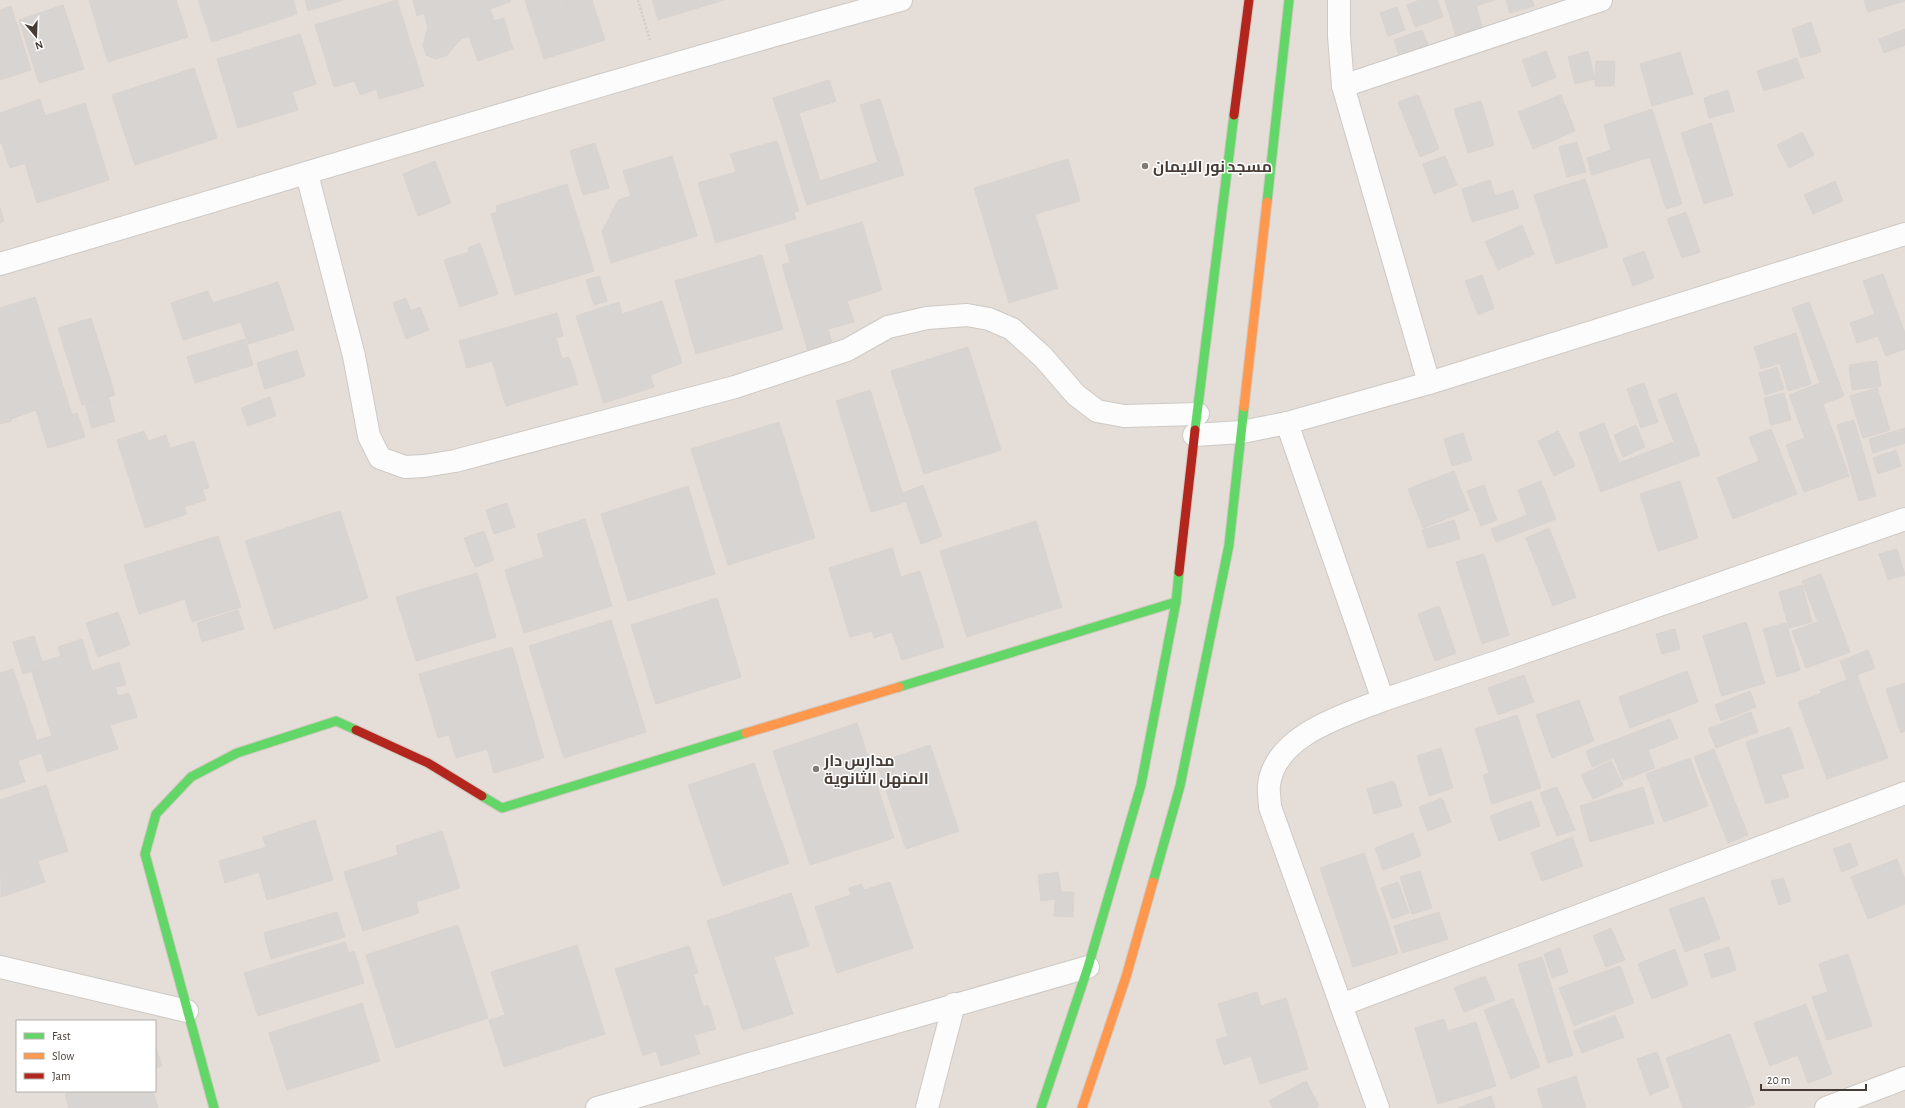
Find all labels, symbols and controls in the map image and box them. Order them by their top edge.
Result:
north arrow [16,16,56,56]
text: N [34,39,45,51]
place label: مسجد نور الايمان [1153,159,1272,176]
marker: مسجد نور الايمان [1140,161,1150,171]
place label: مدارس دار المنهل الثانوية [823,753,929,788]
marker: مدارس دار المنهل الثانوية [811,764,821,774]
legend [16,1020,156,1092]
text: Fast [52,1030,71,1042]
text: Slow [52,1050,74,1062]
scale bar [1761,1066,1866,1092]
text: Jam [52,1070,71,1082]
text: 20 m [1767,1074,1790,1086]

